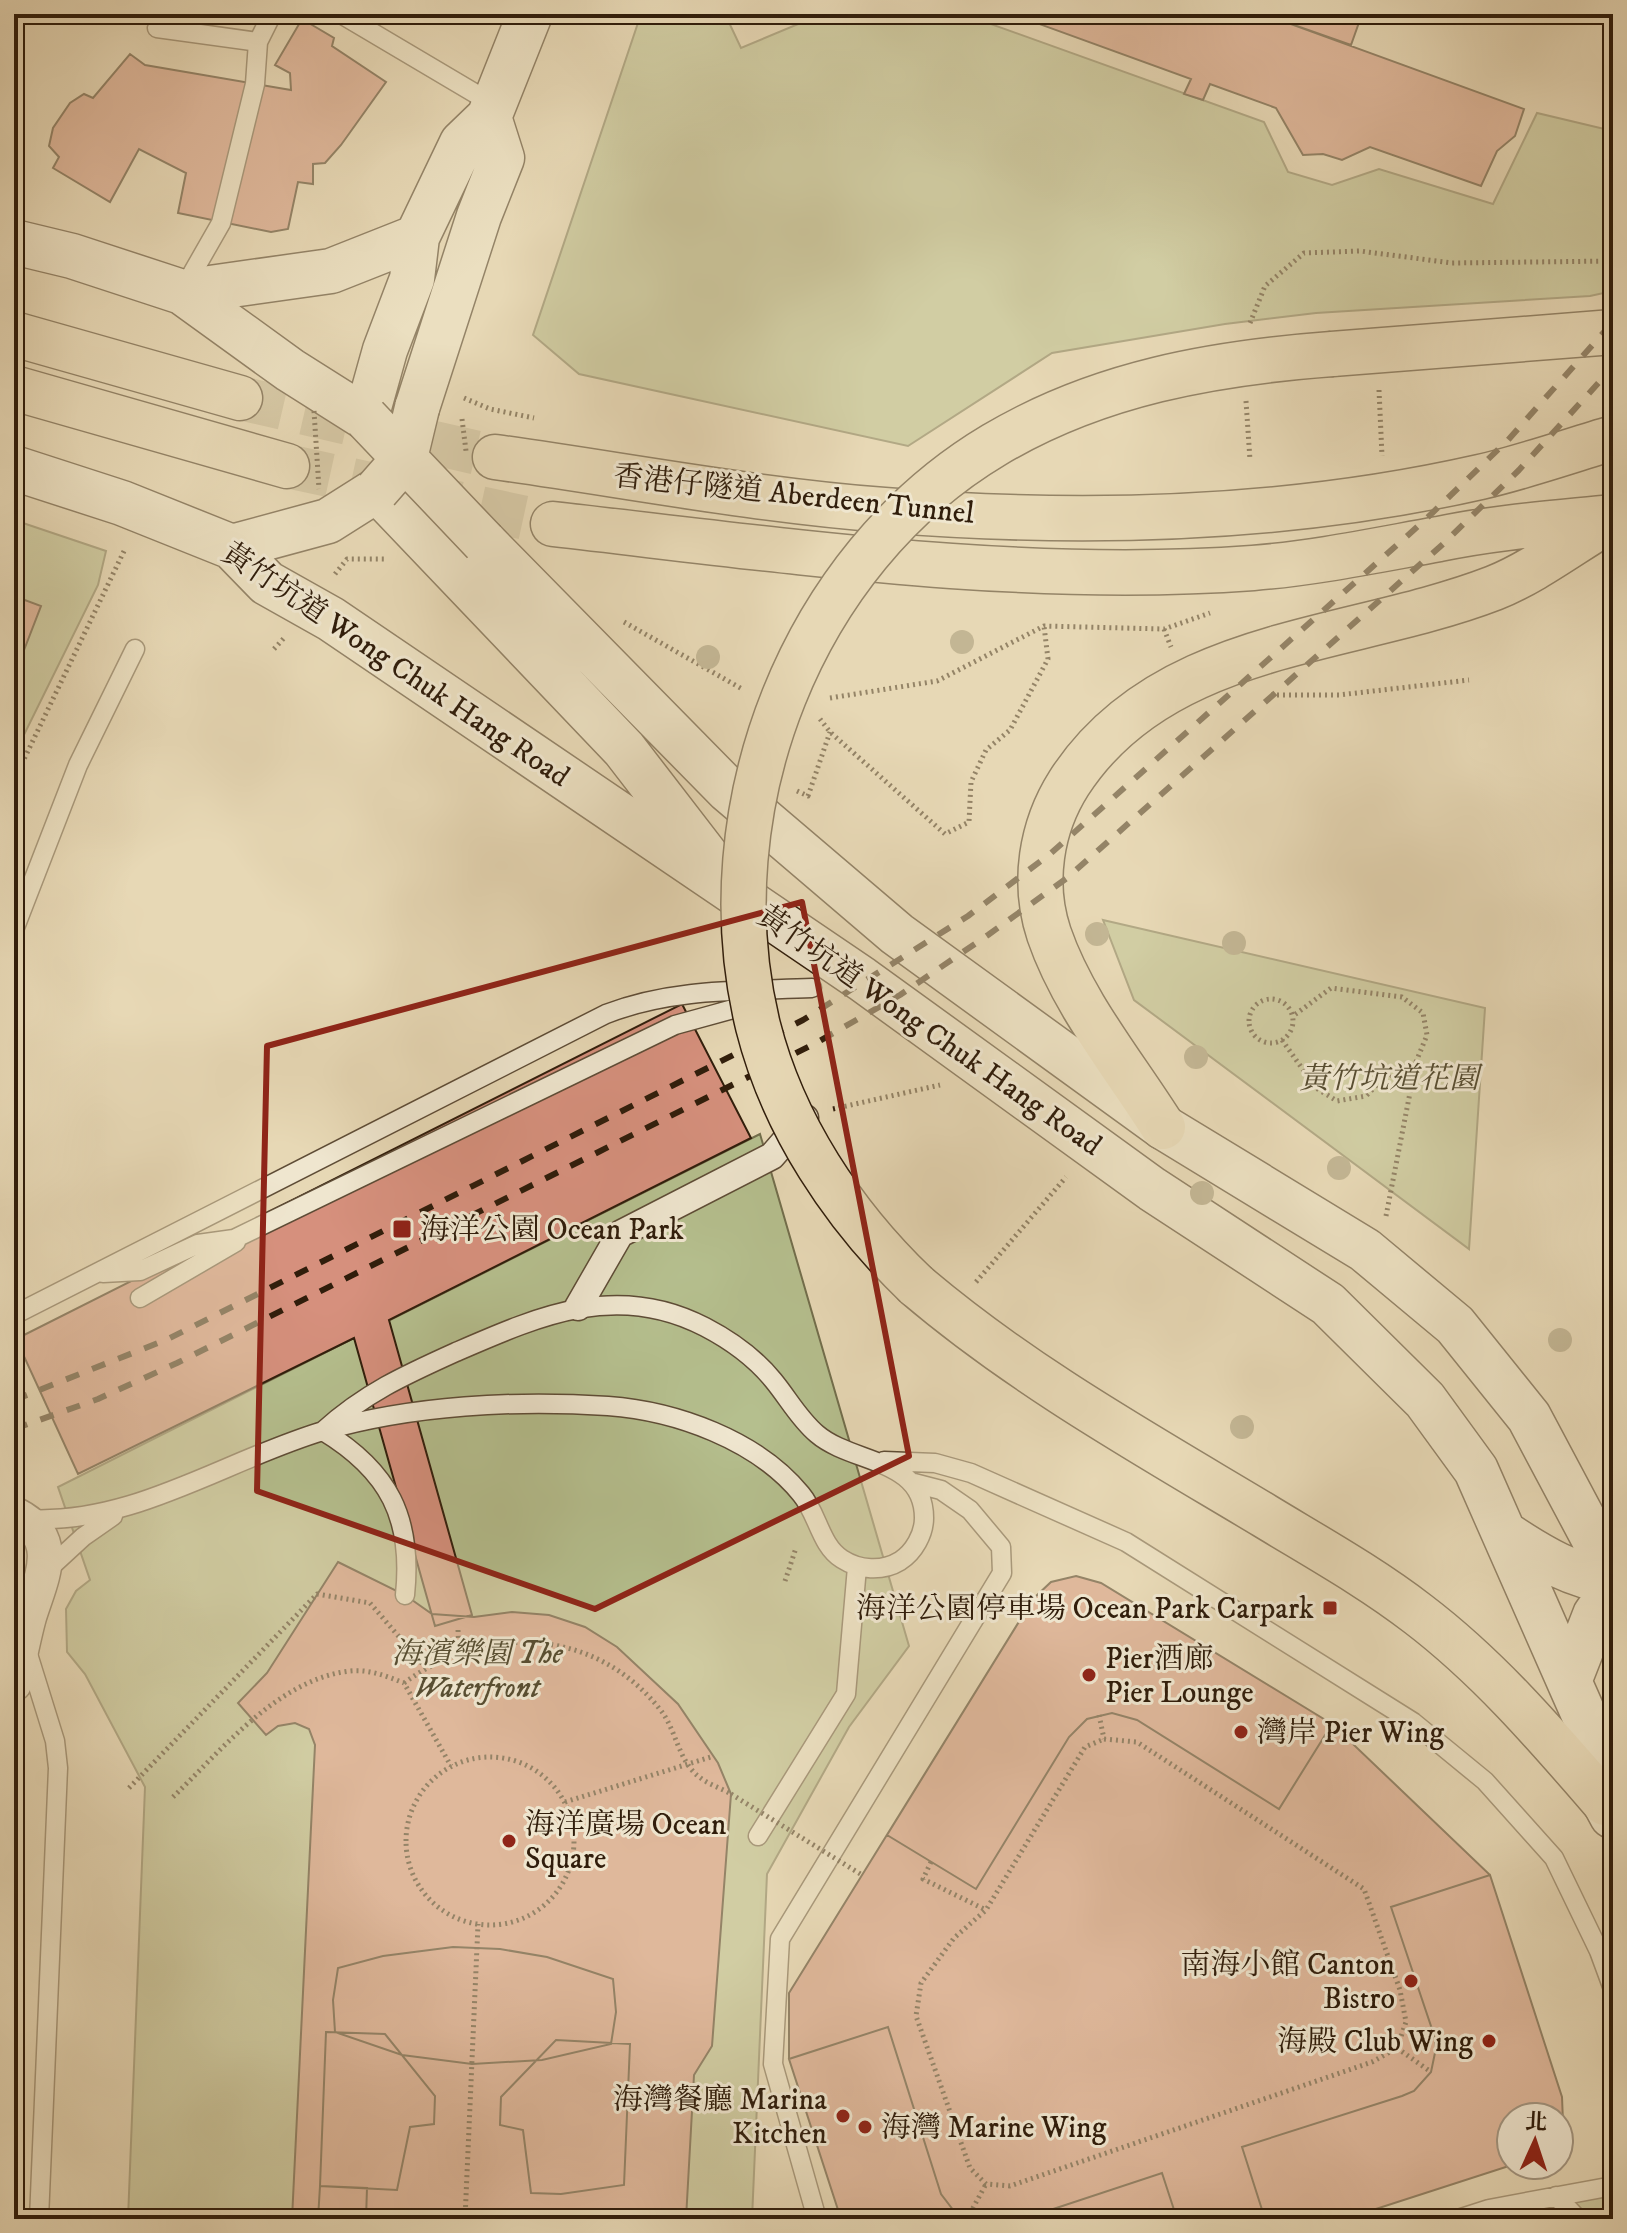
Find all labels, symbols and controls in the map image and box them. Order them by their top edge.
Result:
street label: 香港仔隧道 Aberdeen Tunnel [612,458,976,533]
street label: 黃竹坑道 Wong Chuk Hang Road [214,535,576,796]
street label: 黃竹坑道 Wong Chuk Hang Road [750,898,1108,1164]
park label: 黃竹坑道花園 [1299,1061,1483,1098]
place label: 海洋公園 Ocean Park [420,1212,684,1249]
marker: 海洋公園 Ocean Park [391,1218,413,1240]
place label: 海洋公園停車場 Ocean Park Carpark [856,1591,1314,1628]
marker: 海洋公園停車場 Ocean Park Carpark [1321,1599,1339,1617]
park label: 海濱樂園 The Waterfront [391,1636,563,1707]
place label: Pier酒廊 Pier Lounge [1105,1641,1254,1712]
marker: Pier酒廊 Pier Lounge [1080,1666,1098,1684]
place label: 灣岸 Pier Wing [1257,1715,1444,1752]
marker: 灣岸 Pier Wing [1232,1723,1250,1741]
place label: 海洋廣場 Ocean Square [525,1807,727,1878]
marker: 海洋廣場 Ocean Square [500,1832,518,1850]
place label: 南海小館 Canton Bistro [1180,1947,1395,2018]
marker: 南海小館 Canton Bistro [1402,1972,1420,1990]
place label: 海殿 Club Wing [1277,2024,1473,2061]
marker: 海殿 Club Wing [1480,2032,1498,2050]
place label: 海灣餐廳 Marina Kitchen [613,2082,827,2153]
north arrow [1495,2101,1575,2181]
marker: 海灣餐廳 Marina Kitchen [834,2107,852,2125]
text: 北 [1524,2108,1548,2137]
place label: 海灣 Marine Wing [881,2110,1107,2147]
marker: 海灣 Marine Wing [856,2118,874,2136]

